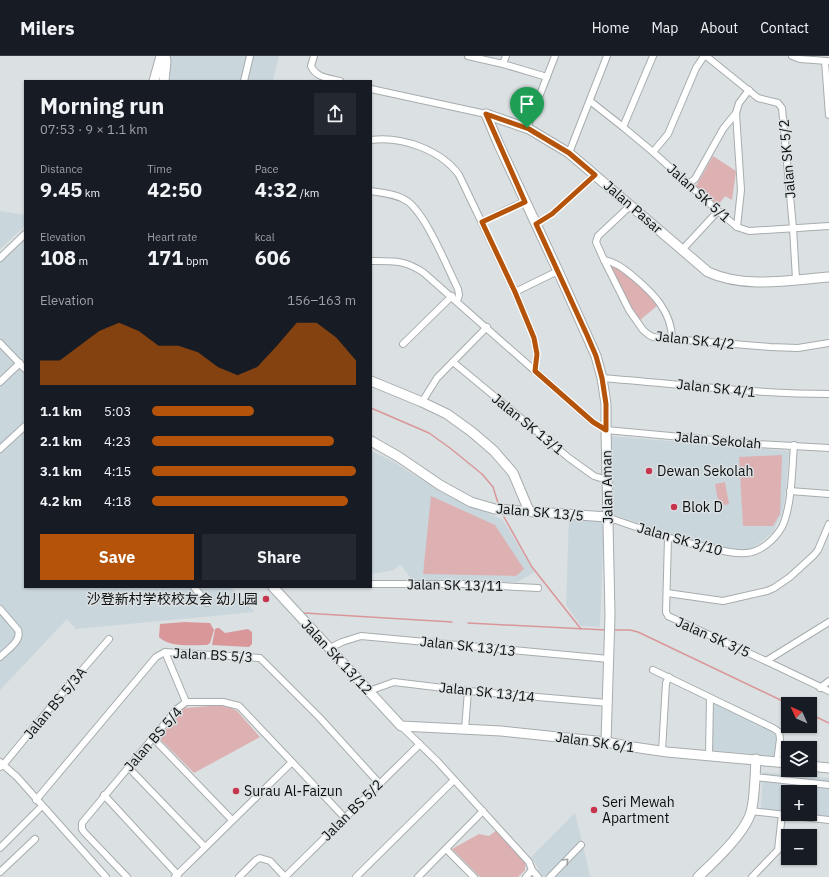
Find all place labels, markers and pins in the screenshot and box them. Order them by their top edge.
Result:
pin [510,87,544,128]
place label: Dewan Sekolah [657,462,753,480]
marker: Dewan Sekolah [644,466,654,476]
place label: Blok D [682,498,723,516]
marker: Blok D [669,502,679,512]
place label: 沙登新村学校校友会 幼儿园 [87,590,258,608]
marker: 沙登新村学校校友会 幼儿园 [261,594,271,604]
place label: Surau Al-Faizun [244,782,343,800]
marker: Surau Al-Faizun [231,786,241,796]
place label: Seri Mewah Apartment [602,793,675,827]
marker: Seri Mewah Apartment [589,805,599,815]

